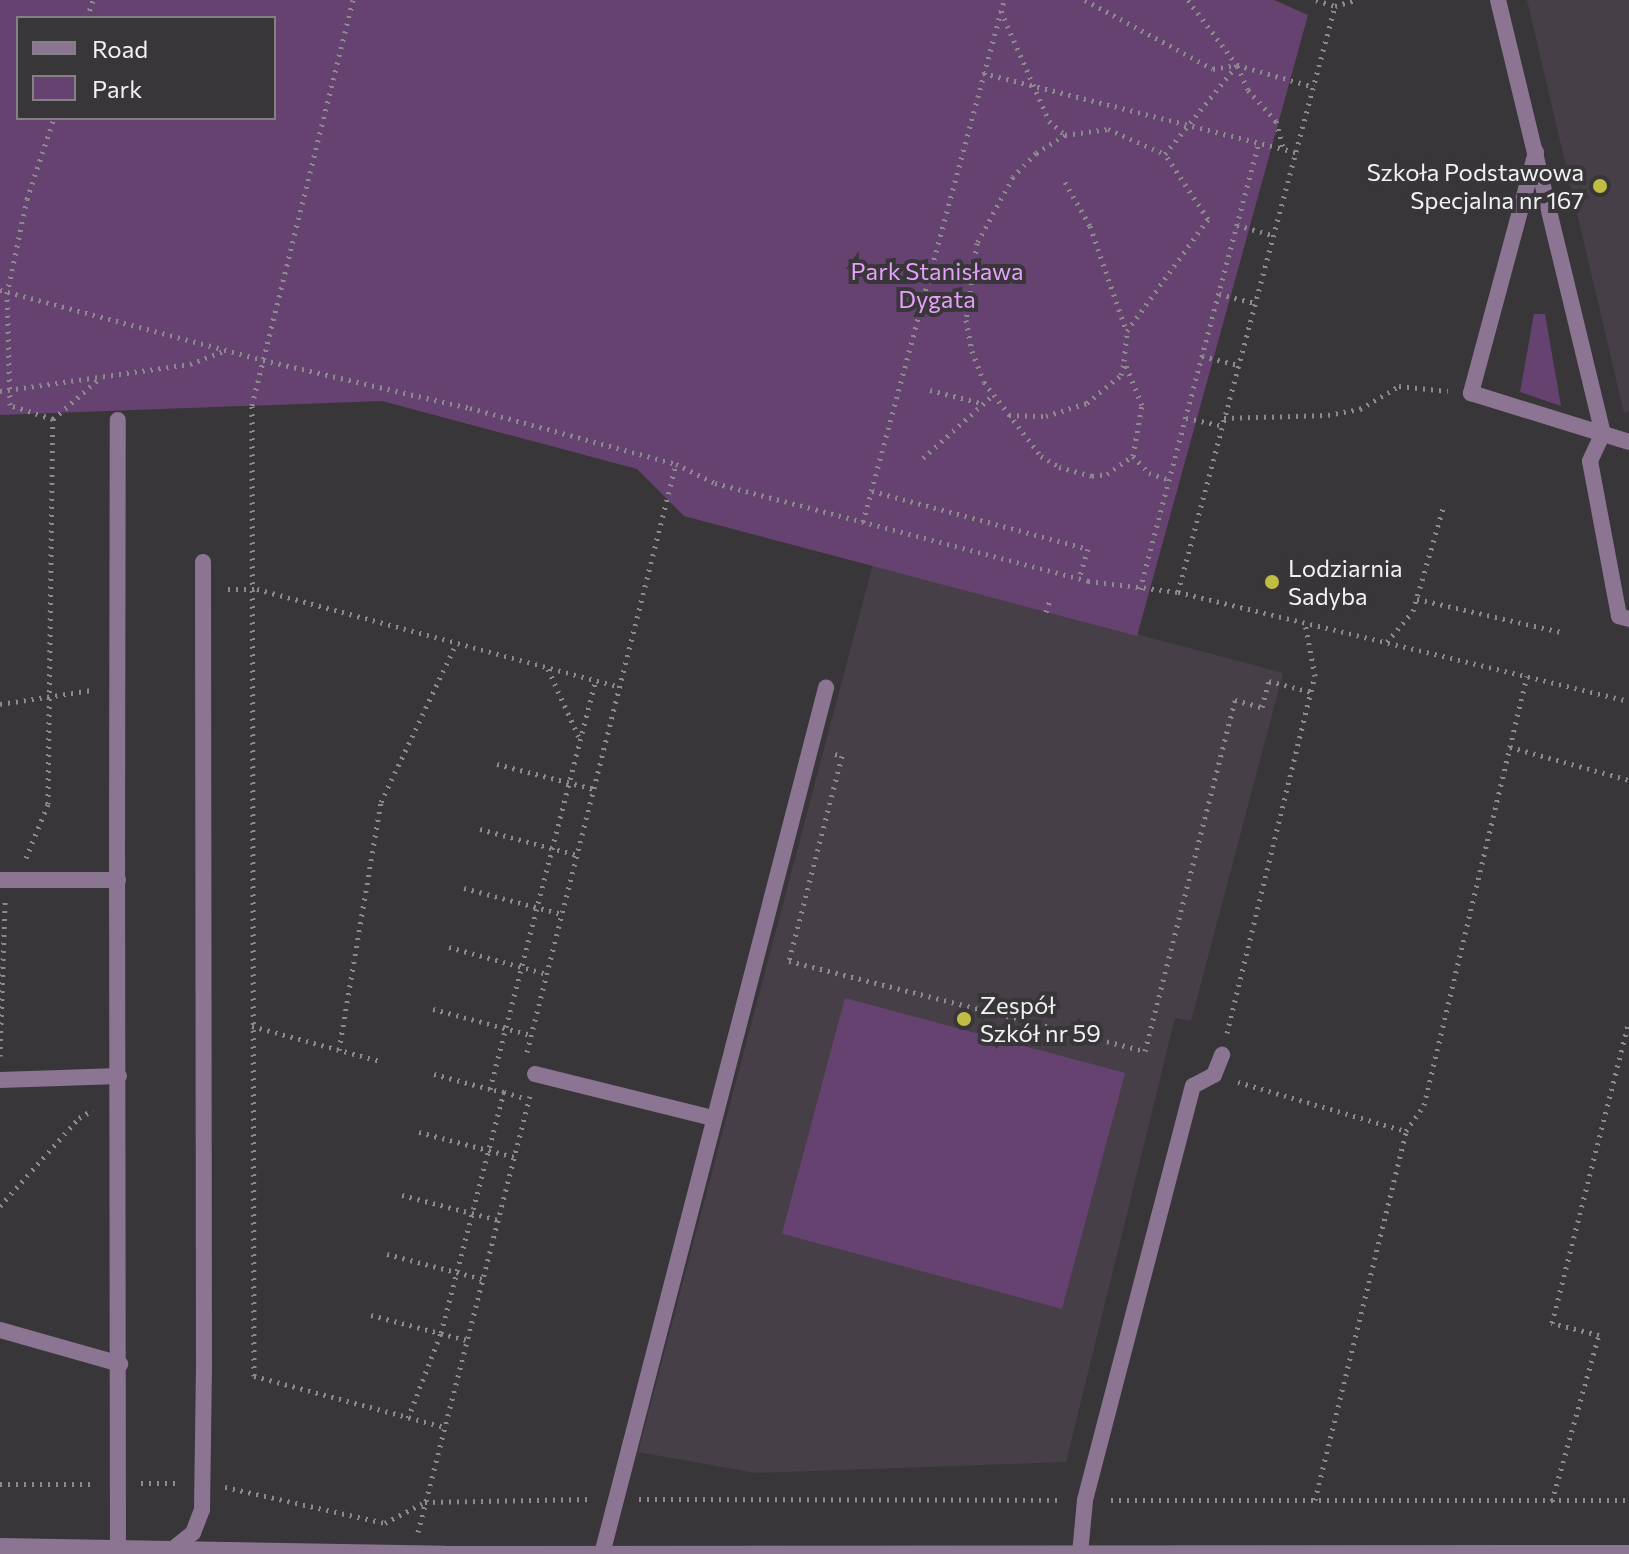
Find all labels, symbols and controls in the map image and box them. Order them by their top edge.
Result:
legend [16,16,276,120]
text: Road [92,34,148,63]
text: Park [92,74,142,103]
place label: Szkoła Podstawowa Specjalna nr 167 [1367,158,1584,214]
marker: Szkoła Podstawowa Specjalna nr 167 [1591,177,1609,195]
park label: Park Stanisława Dygata [851,257,1023,313]
place label: Lodziarnia Sadyba [1288,554,1403,610]
marker: Lodziarnia Sadyba [1263,573,1281,591]
place label: Zespół Szkół nr 59 [980,991,1101,1047]
marker: Zespół Szkół nr 59 [955,1010,973,1028]

